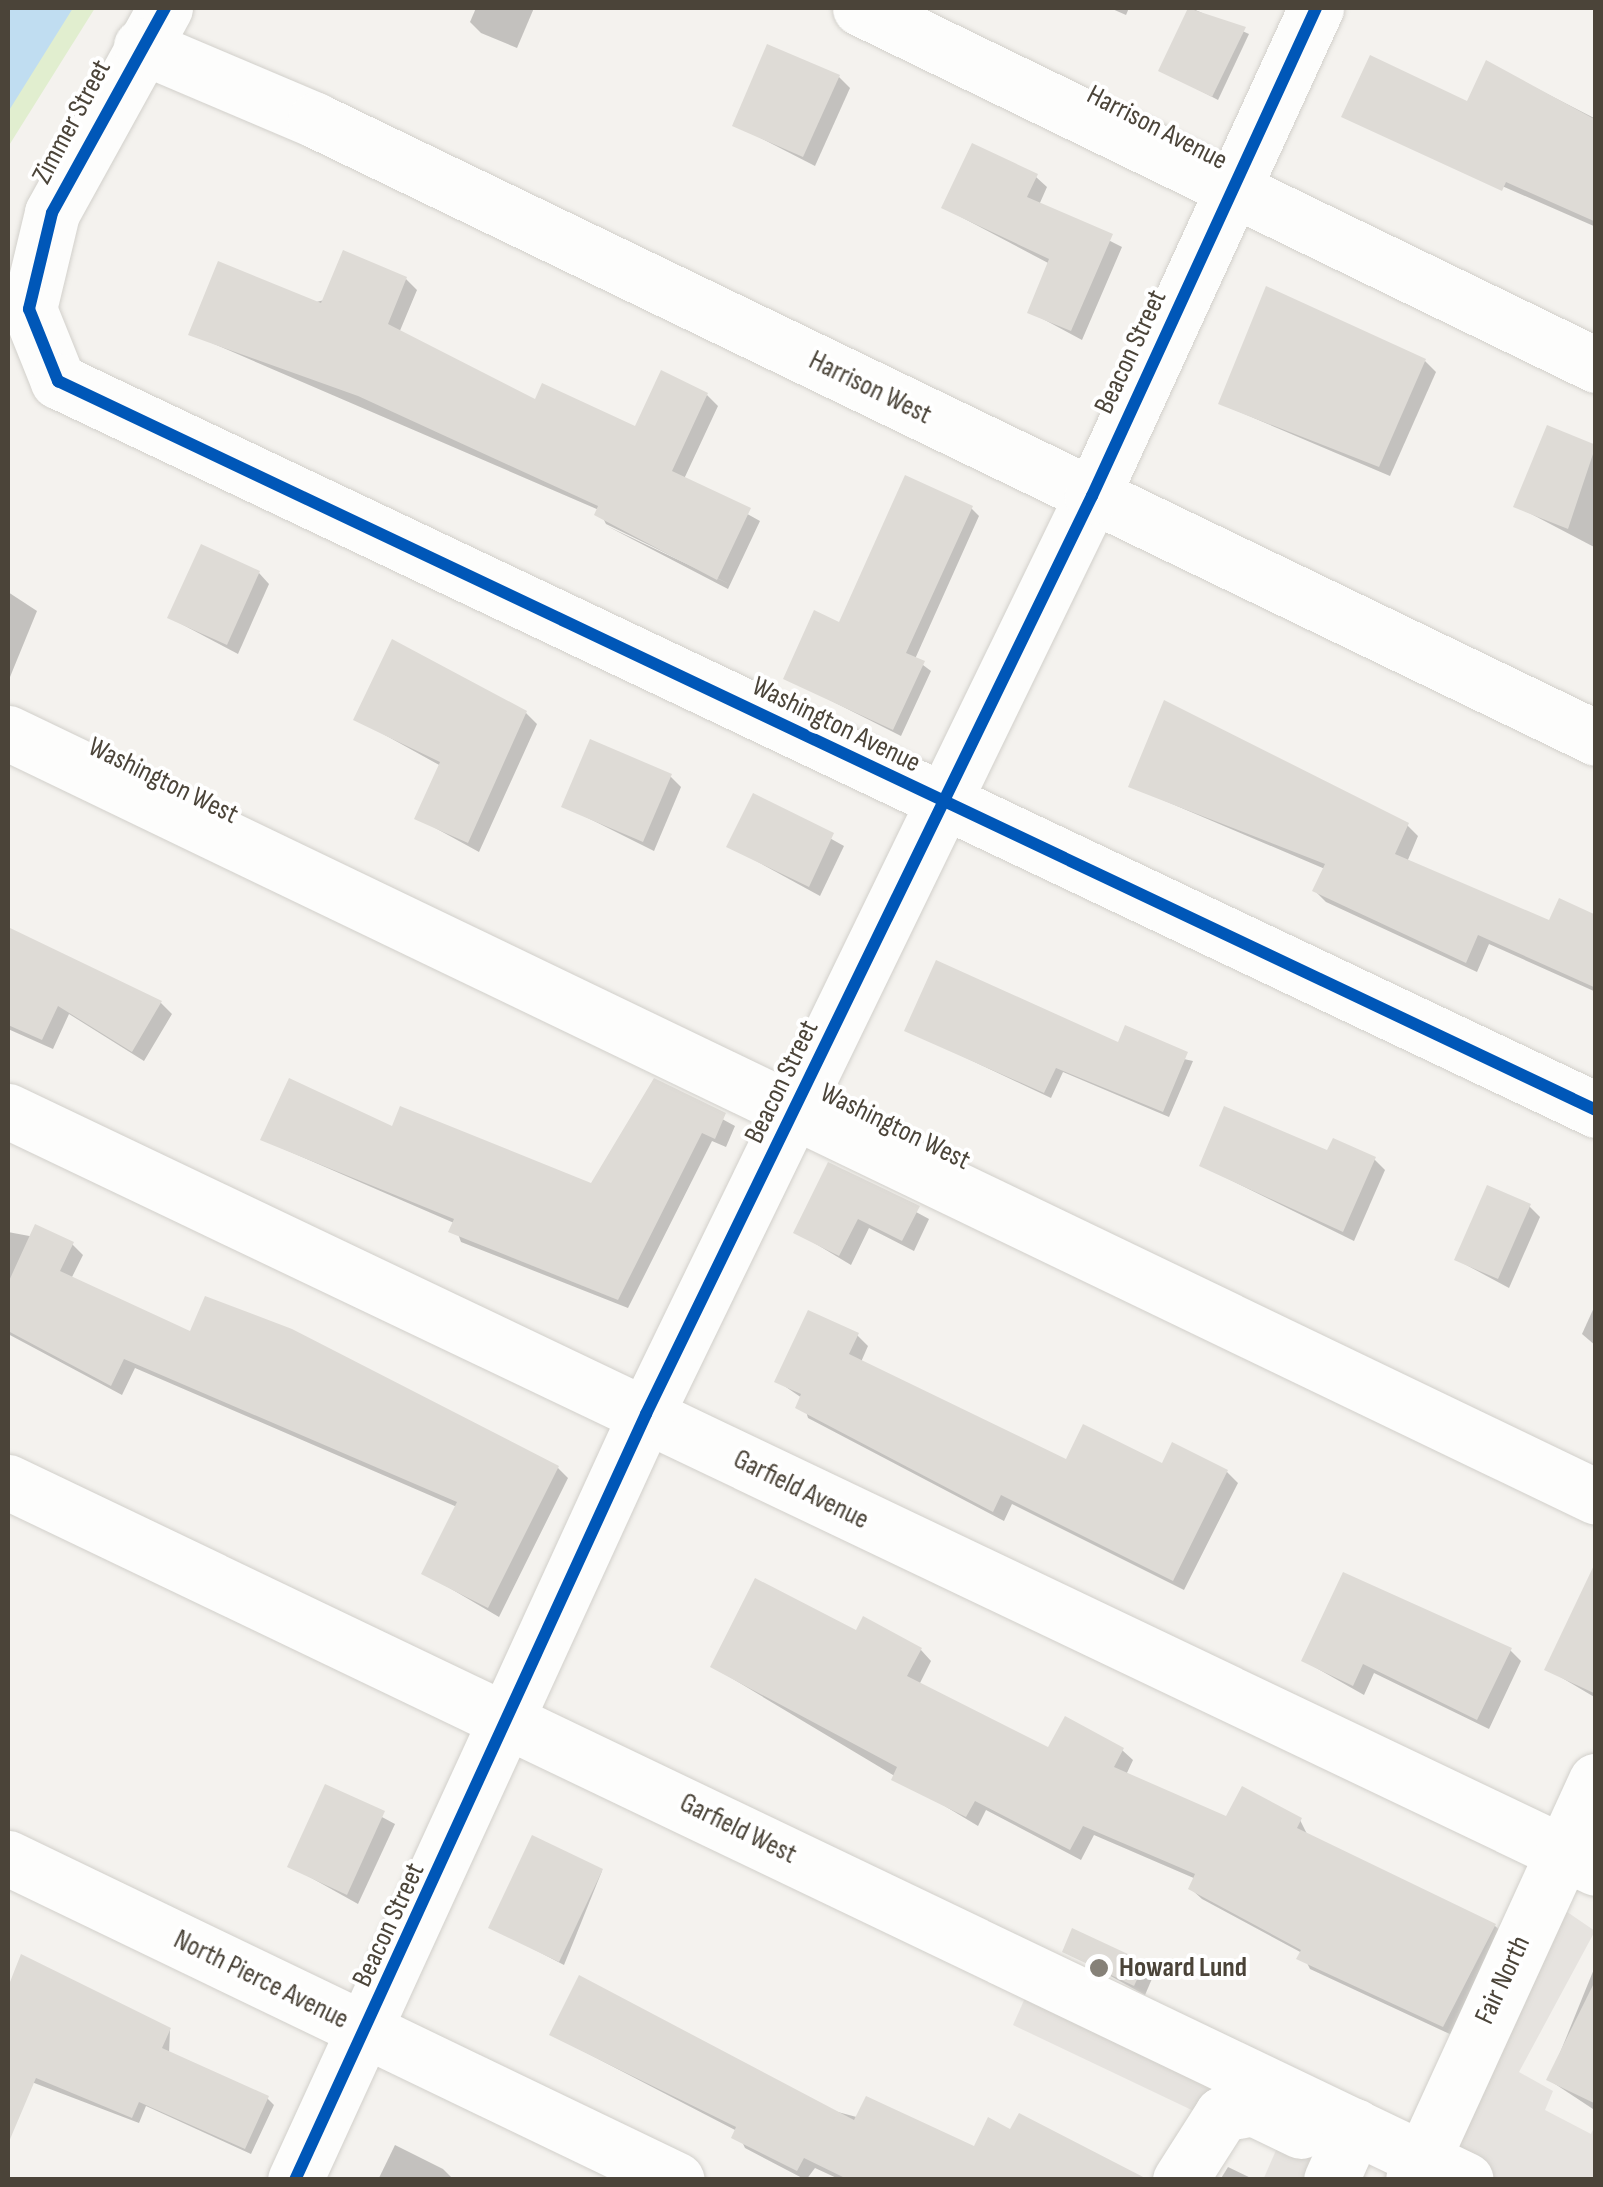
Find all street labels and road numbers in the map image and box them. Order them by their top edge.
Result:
street label: Zimmer Street [25,54,119,190]
street label: Harrison Avenue [1081,78,1233,178]
street label: Beacon Street [1088,285,1174,419]
street label: Harrison West [803,344,937,432]
street label: Washington Avenue [746,670,926,780]
street label: Washington West [83,730,243,832]
street label: Beacon Street [738,1015,826,1149]
street label: Washington West [815,1076,975,1178]
street label: Garfield Avenue [728,1443,874,1537]
street label: Garfield West [674,1786,802,1872]
street label: Beacon Street [346,1858,432,1992]
street label: North Pierce Avenue [168,1923,354,2037]
street label: Fair North [1468,1931,1538,2029]

